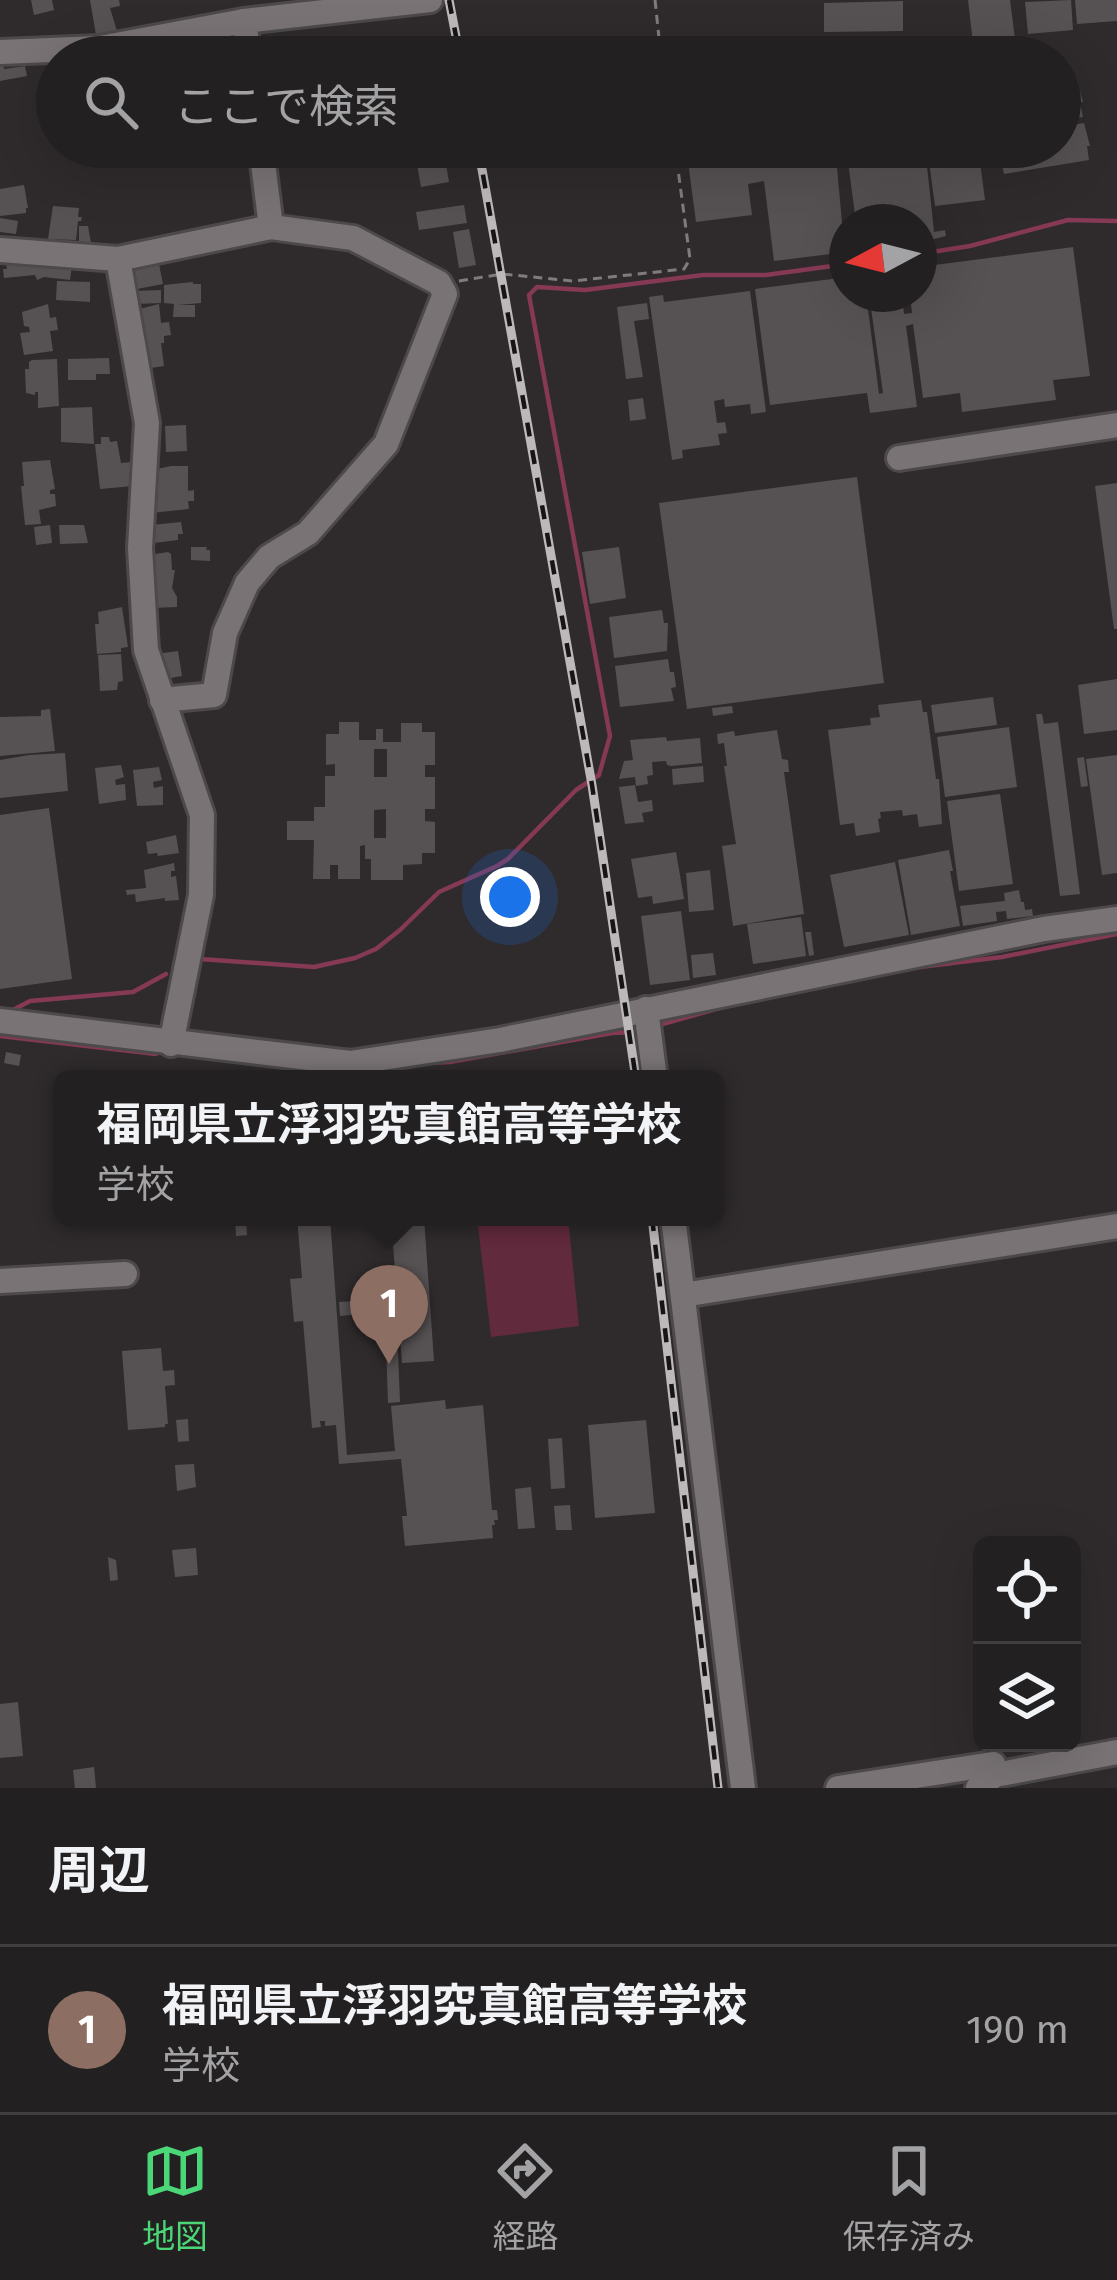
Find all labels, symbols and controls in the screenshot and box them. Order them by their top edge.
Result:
search box [36,36,1081,168]
icon: search [78,69,144,135]
text: ここで検索 [174,80,399,134]
north arrow [829,204,937,312]
your location [480,867,540,927]
popup [53,1070,725,1226]
text: 福岡県立浮羽究真館高等学校 [96,1098,682,1152]
text: 学校 [96,1162,175,1208]
pin: 1 [350,1265,428,1364]
map controls [973,1536,1081,1752]
button: locate [973,1536,1081,1644]
button: layers [973,1644,1081,1752]
text: 周辺 [48,1840,150,1902]
text: 福岡県立浮羽究真館高等学校 [162,1979,747,2033]
text: 1 [78,2007,96,2053]
text: 190 m [966,2007,1069,2053]
text: 学校 [162,2043,240,2089]
tab: 地図 [142,2138,208,2258]
tab: 経路 [492,2138,558,2258]
tab: 保存済み [843,2138,975,2258]

